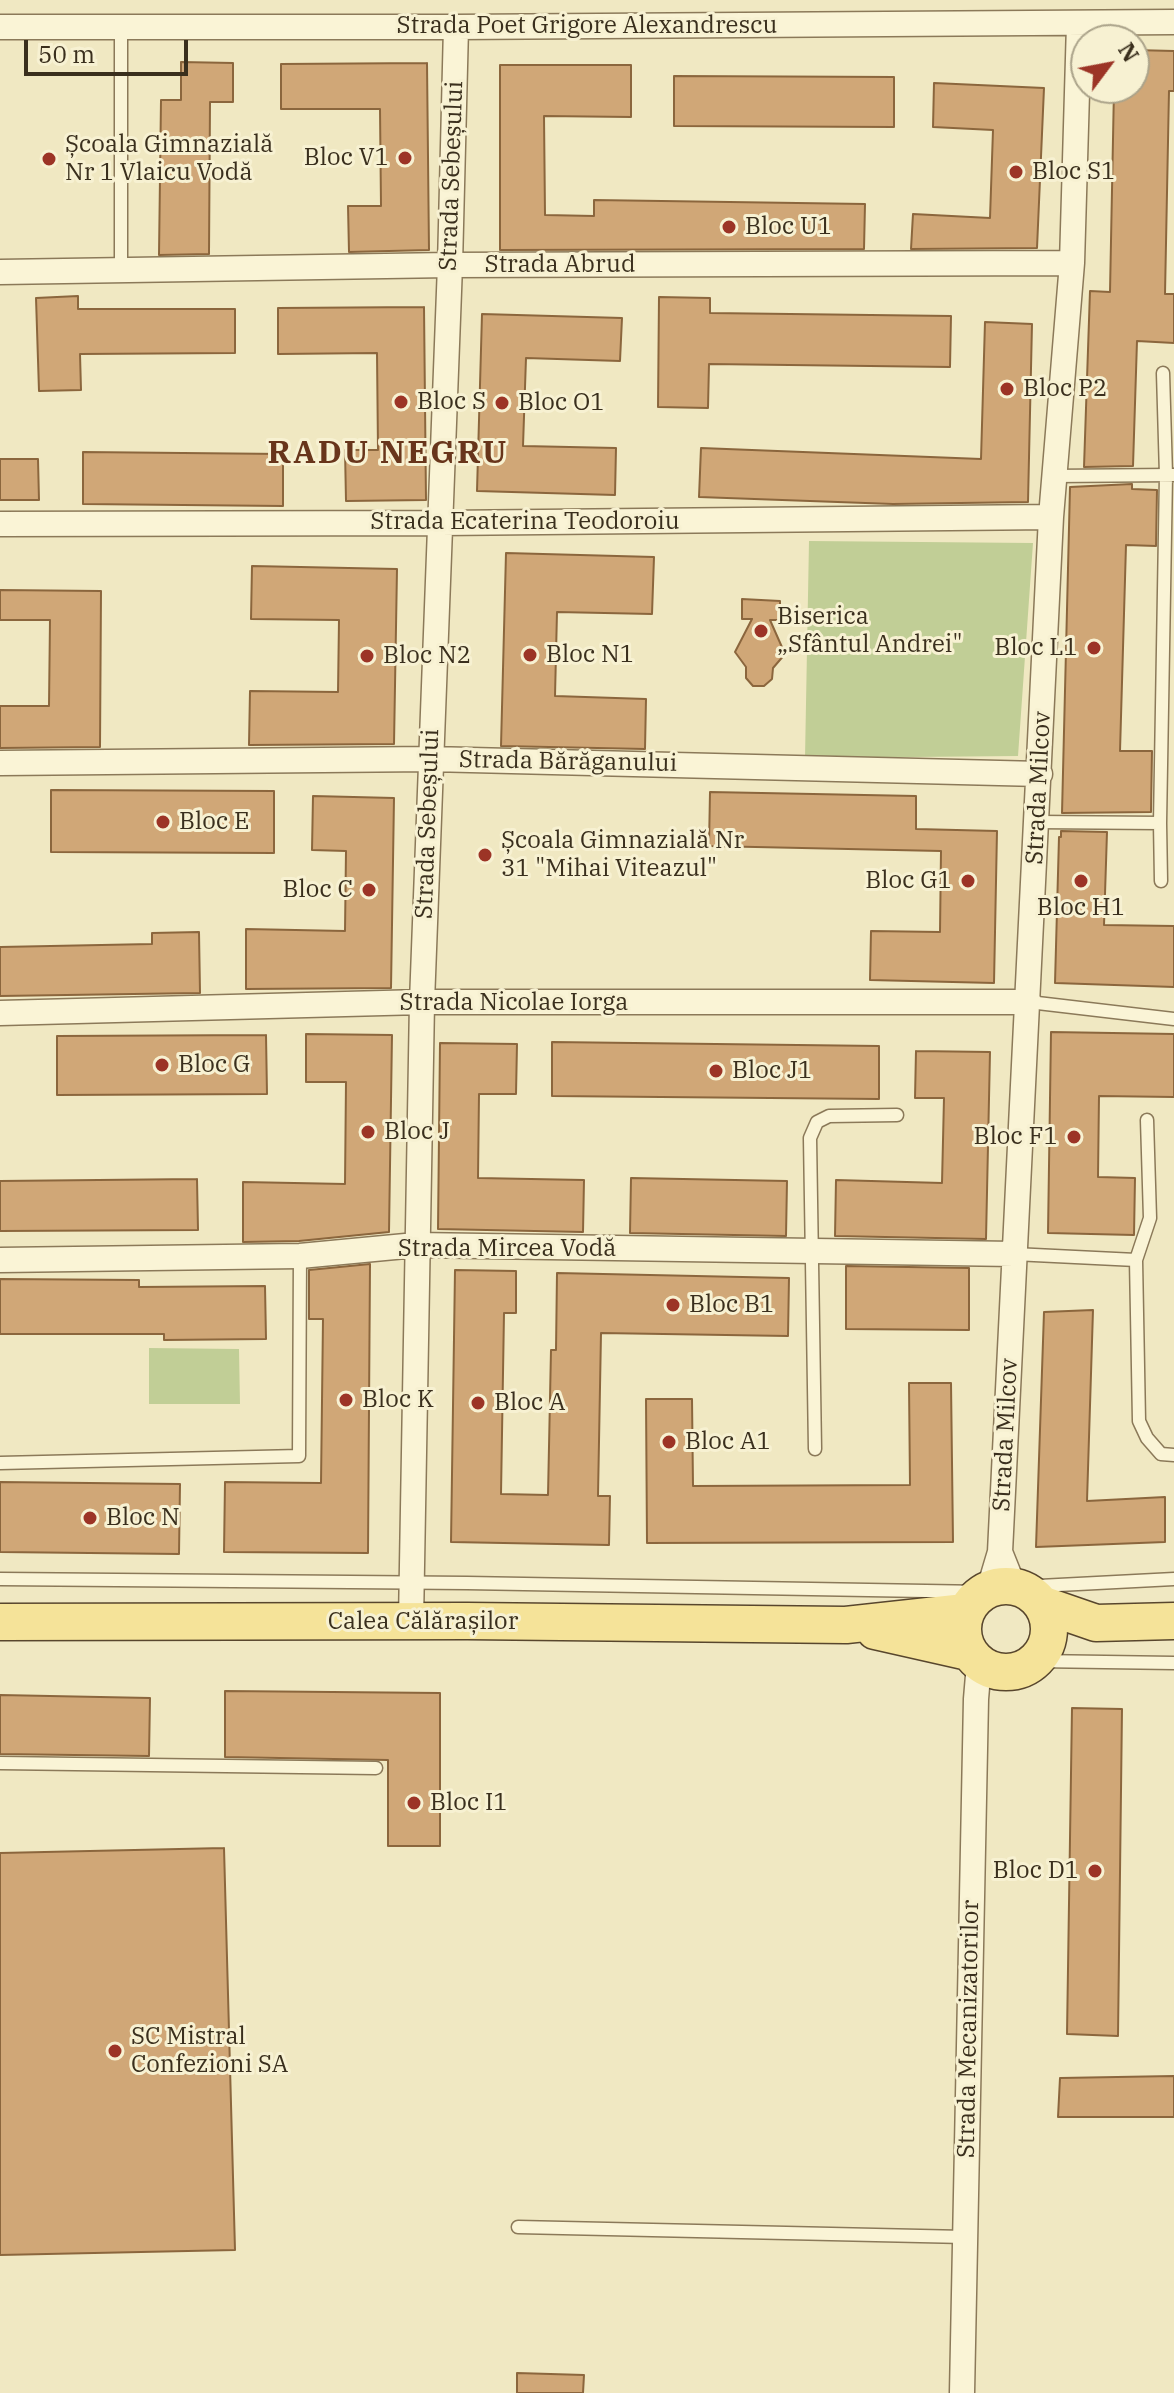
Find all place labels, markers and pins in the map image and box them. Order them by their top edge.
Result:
place label: Școala Gimnazială Nr 1 Vlaicu Vodă [65,131,273,187]
place label: Bloc V1 [304,144,389,172]
marker: Bloc V1 [396,149,414,167]
marker: Școala Gimnazială Nr 1 Vlaicu Vodă [40,150,58,168]
place label: Bloc S1 [1032,158,1116,186]
marker: Bloc S1 [1007,163,1025,181]
place label: Bloc U1 [745,213,832,241]
marker: Bloc U1 [720,218,738,236]
place label: Bloc P2 [1023,375,1107,403]
marker: Bloc P2 [998,380,1016,398]
place label: Bloc S [417,388,486,416]
place label: Bloc O1 [518,389,605,417]
marker: Bloc S [392,393,410,411]
marker: Bloc O1 [493,394,511,412]
place label: Biserica „Sfântul Andrei" [777,603,962,659]
marker: Biserica „Sfântul Andrei" [752,622,770,640]
place label: Bloc L1 [994,634,1078,662]
marker: Bloc L1 [1085,639,1103,657]
place label: Bloc N1 [546,641,634,669]
place label: Bloc N2 [383,642,471,670]
marker: Bloc N1 [521,646,539,664]
marker: Bloc N2 [358,647,376,665]
place label: Bloc E [179,808,249,836]
marker: Bloc E [154,813,172,831]
place label: Școala Gimnazială Nr 31 "Mihai Viteazul" [501,827,744,883]
marker: Școala Gimnazială Nr 31 "Mihai Viteazul" [476,846,494,864]
place label: Bloc G1 [865,867,952,895]
marker: Bloc G1 [959,872,977,890]
marker: Bloc H1 [1072,872,1090,890]
place label: Bloc C [282,876,353,904]
marker: Bloc C [360,881,378,899]
place label: Bloc H1 [1037,894,1125,922]
place label: Bloc G [178,1051,250,1079]
marker: Bloc G [153,1056,171,1074]
place label: Bloc J1 [732,1057,812,1085]
marker: Bloc J1 [707,1062,725,1080]
place label: Bloc J [384,1118,450,1146]
marker: Bloc J [359,1123,377,1141]
place label: Bloc F1 [974,1123,1058,1151]
marker: Bloc F1 [1065,1128,1083,1146]
place label: Bloc B1 [689,1291,774,1319]
marker: Bloc B1 [664,1296,682,1314]
place label: Bloc K [362,1386,434,1414]
place label: Bloc A [494,1389,565,1417]
marker: Bloc K [337,1391,355,1409]
marker: Bloc A [469,1394,487,1412]
place label: Bloc A1 [685,1428,771,1456]
marker: Bloc A1 [660,1433,678,1451]
place label: Bloc N [106,1504,180,1532]
marker: Bloc N [81,1509,99,1527]
place label: Bloc I1 [430,1789,508,1817]
marker: Bloc I1 [405,1794,423,1812]
place label: Bloc D1 [993,1857,1079,1885]
marker: Bloc D1 [1086,1862,1104,1880]
place label: SC Mistral Confezioni SA [131,2023,288,2079]
marker: SC Mistral Confezioni SA [106,2042,124,2060]

